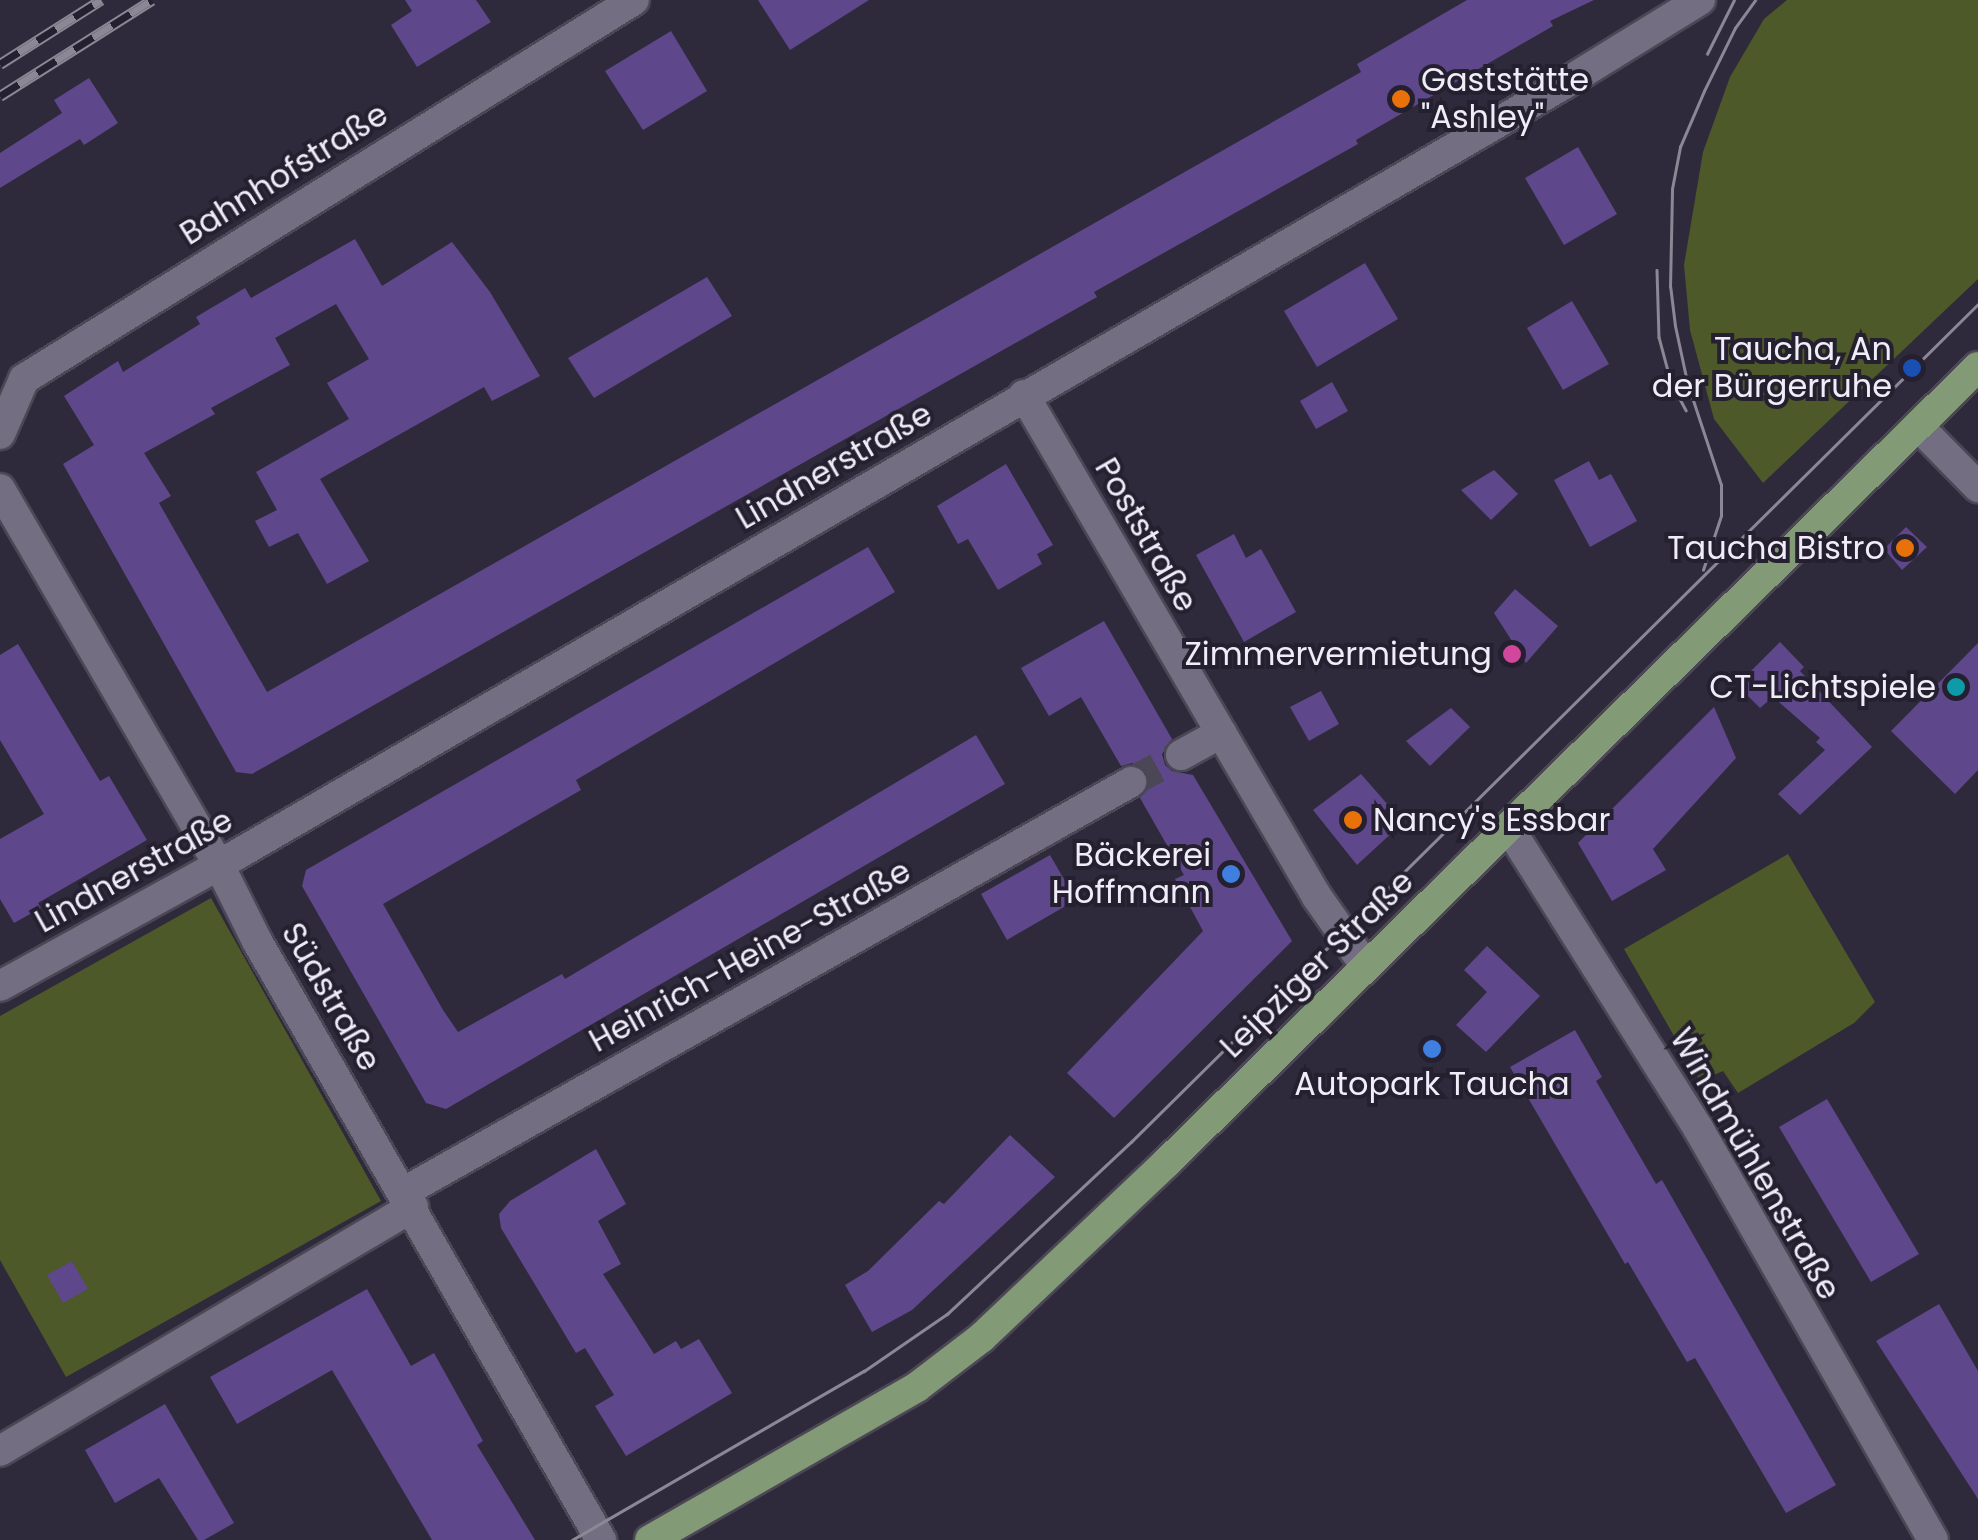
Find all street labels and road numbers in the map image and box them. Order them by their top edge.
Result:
street label: Bahnhofstraße [173,95,395,253]
street label: Lindnerstraße [729,394,939,538]
street label: Poststraße [1087,451,1205,619]
street label: Lindnerstraße [29,801,239,941]
street label: Heinrich-Heine-Straße [583,852,917,1060]
street label: Leipziger Straße [1213,862,1421,1066]
street label: Südstraße [273,916,389,1078]
street label: Windmühlenstraße [1662,1022,1848,1306]

